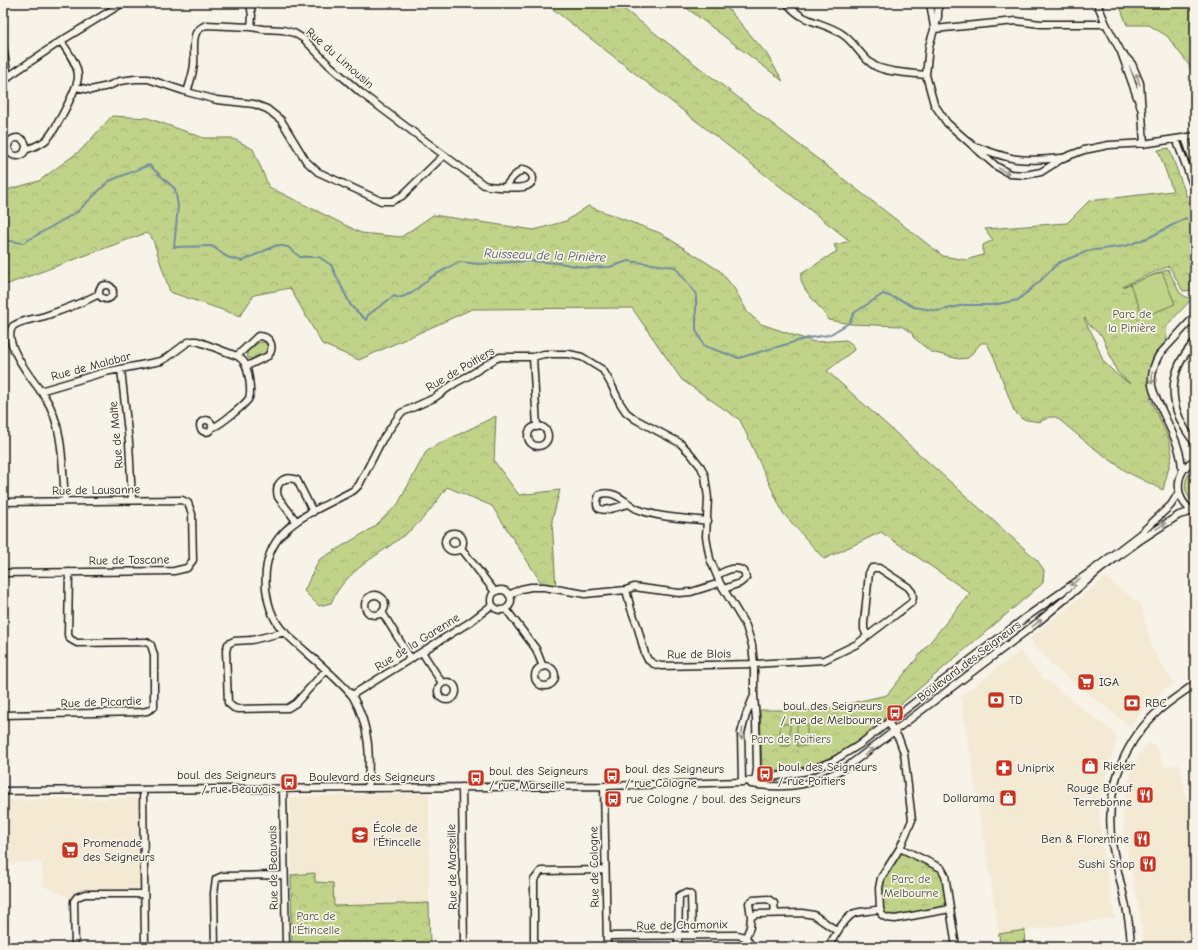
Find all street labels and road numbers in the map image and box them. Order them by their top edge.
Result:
street label: Rue du Limousin [303,25,377,91]
street label: Rue de Poitiers [423,344,497,394]
street label: Rue de Malabar [50,349,133,383]
street label: Rue de Malte [106,401,126,469]
street label: Rue de Lausanne [52,482,140,498]
street label: Rue de Toscane [89,552,169,568]
street label: Rue de la Garenne [372,610,462,674]
street label: Boulevard des Seigneurs [914,618,1024,704]
street label: Rue de Blois [667,646,731,662]
street label: Rue de Picardie [60,694,142,710]
street label: Boulevard des Seigneurs [309,770,435,784]
street label: Rue de Marseille [444,824,460,910]
street label: Rue de Beauvais [265,826,281,910]
street label: Rue de Cologne [586,826,602,908]
street label: Rue de Chamonix [636,917,728,933]

